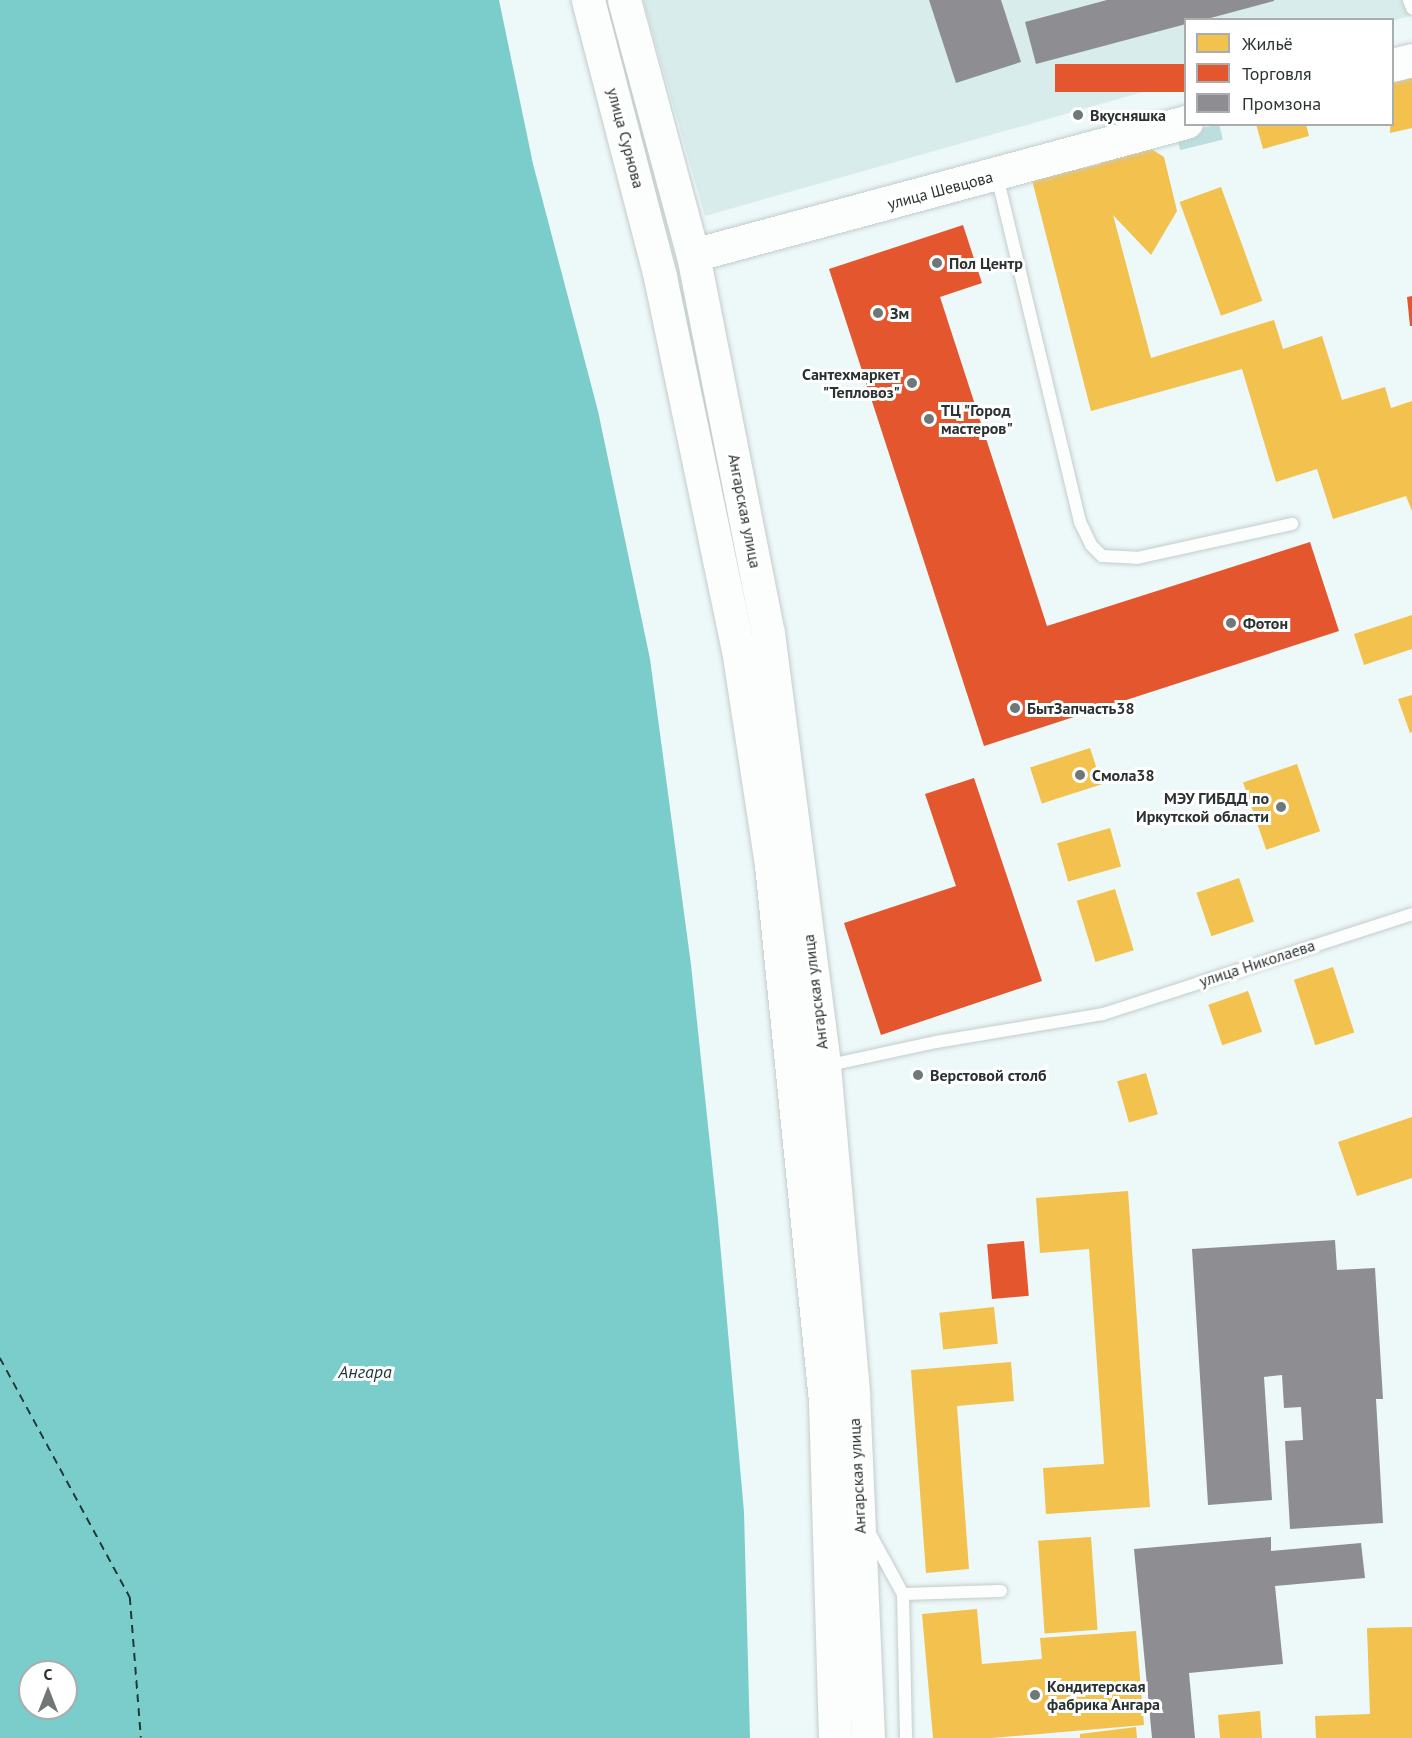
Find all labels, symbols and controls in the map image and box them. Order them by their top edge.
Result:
legend [1184,18,1394,126]
text: Жильё [1242,32,1293,55]
text: Торговля [1242,62,1312,85]
street label: улица Сурнова [603,86,649,190]
text: Промзона [1242,92,1321,115]
place label: Вкусняшка [1090,105,1166,125]
marker: Вкусняшка [1071,108,1085,122]
street label: улица Шевцова [885,167,995,213]
place label: Пол Центр [949,253,1023,273]
marker: Пол Центр [930,256,944,270]
place label: Зм [890,303,909,323]
marker: Зм [871,306,885,320]
place label: Сантехмаркет "Тепловоз" [802,364,900,402]
marker: Сантехмаркет "Тепловоз" [905,376,919,390]
place label: ТЦ "Город мастеров" [941,400,1013,438]
marker: ТЦ "Город мастеров" [922,412,936,426]
street label: Ангарская улица [725,452,765,570]
place label: Фотон [1243,613,1288,633]
marker: Фотон [1224,616,1238,630]
place label: БытЗапчасть38 [1027,698,1134,718]
marker: БытЗапчасть38 [1008,701,1022,715]
place label: Смола38 [1092,765,1155,785]
marker: Смола38 [1073,768,1087,782]
place label: МЭУ ГИБДД по Иркутской области [1136,788,1269,826]
marker: МЭУ ГИБДД по Иркутской области [1274,800,1288,814]
street label: Ангарская улица [798,933,832,1051]
street label: улица Николаева [1197,935,1317,991]
place label: Верстовой столб [930,1065,1046,1085]
marker: Верстовой столб [911,1068,925,1082]
water label: Ангара [338,1361,392,1383]
street label: Ангарская улица [844,1418,870,1534]
north arrow [18,1660,78,1720]
text: С [44,1664,52,1684]
place label: Кондитерская фабрика Ангара [1047,1676,1161,1714]
marker: Кондитерская фабрика Ангара [1028,1688,1042,1702]

